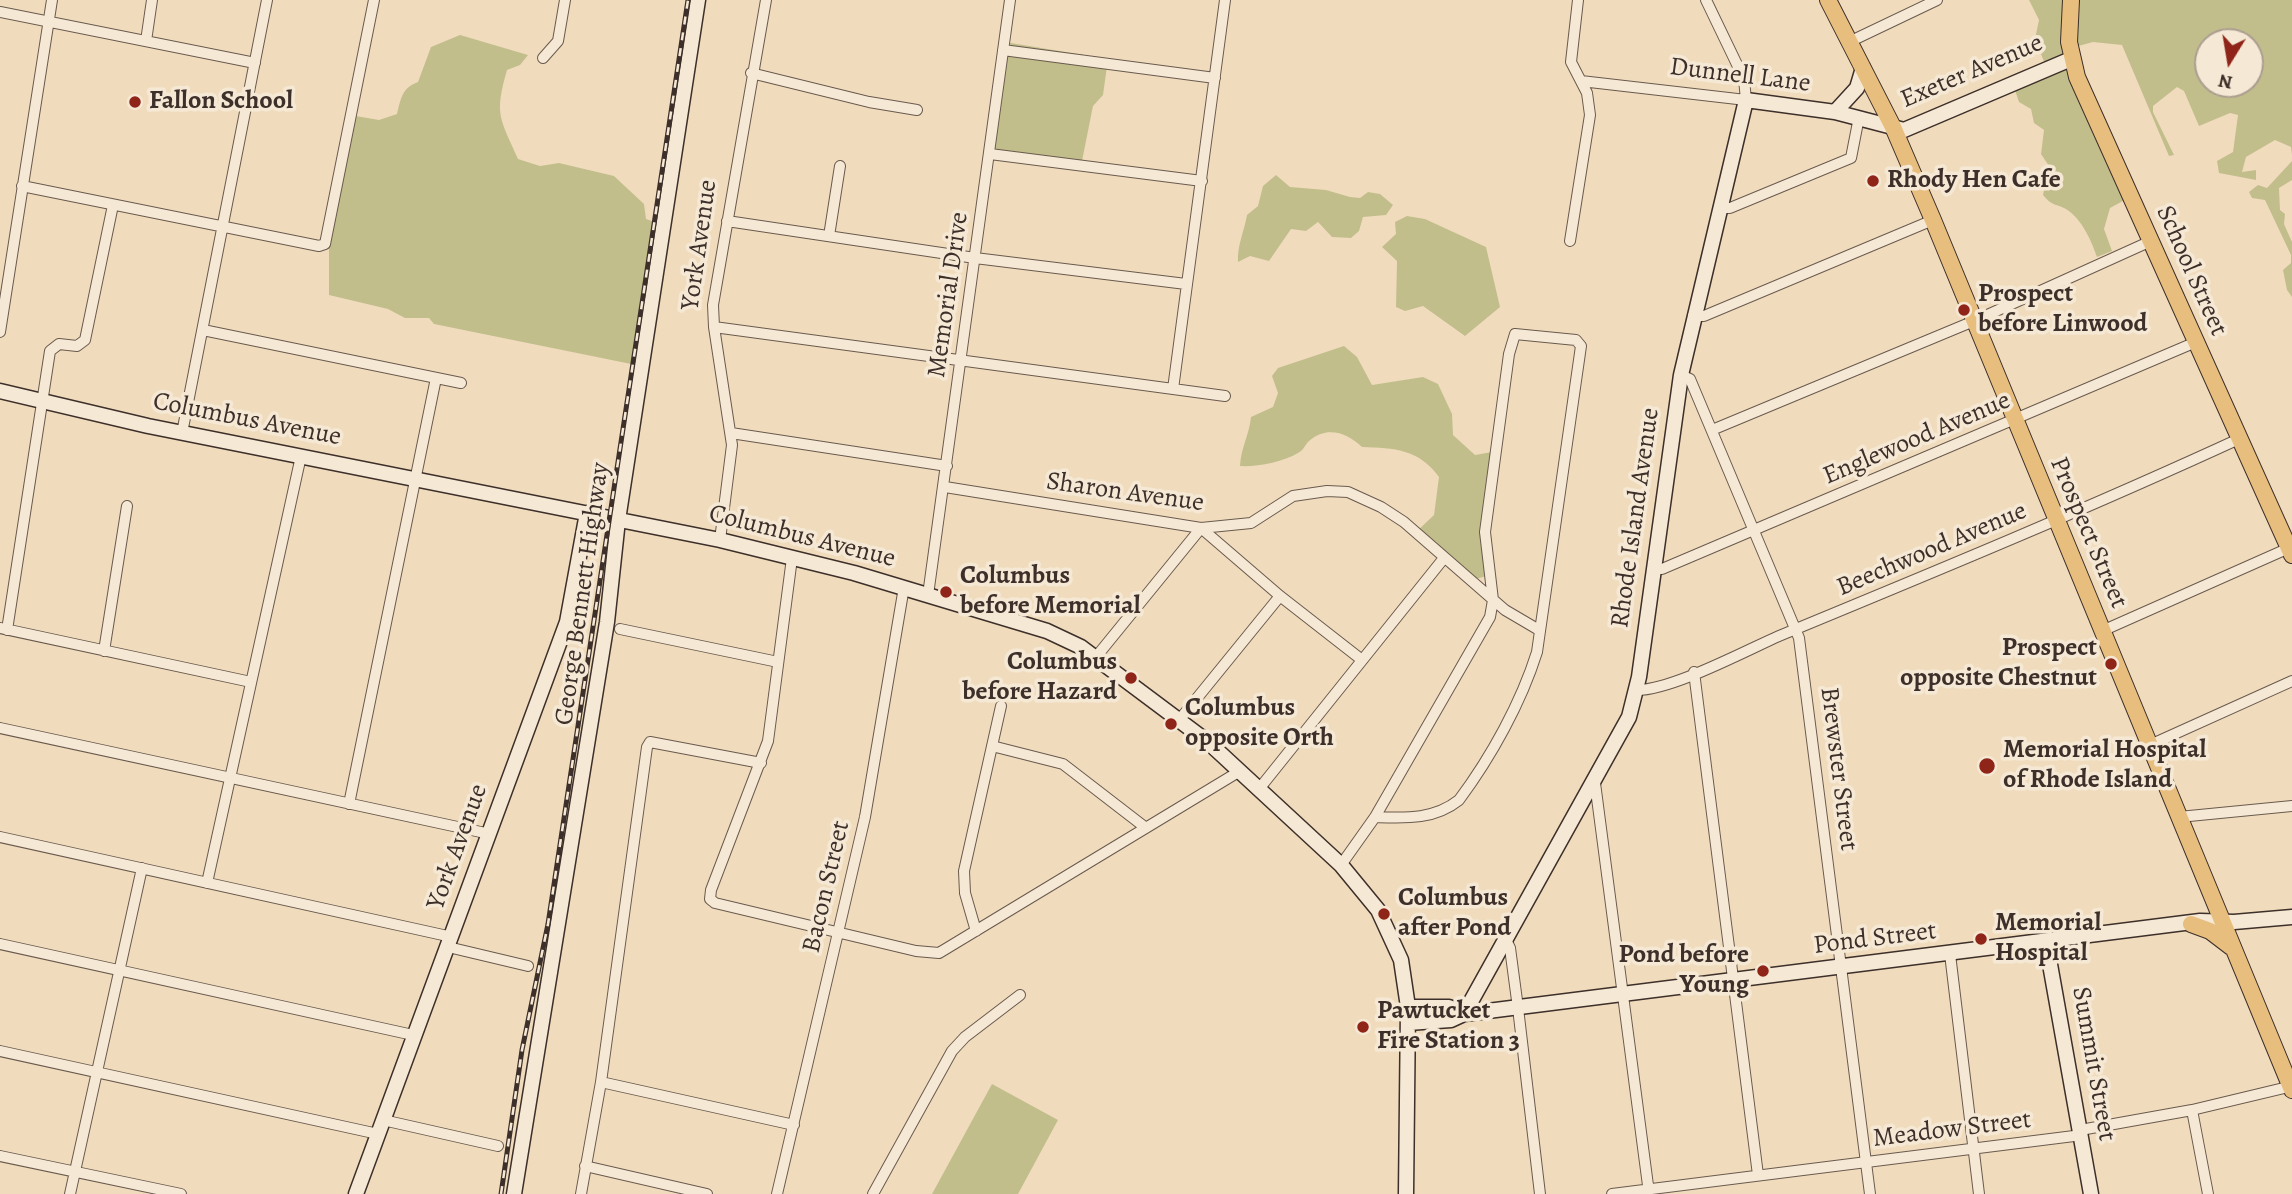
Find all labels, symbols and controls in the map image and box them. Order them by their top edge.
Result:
street label: Exeter Avenue [1896,28,2048,116]
north arrow [2194,28,2264,98]
street label: Dunnell Lane [1668,52,1812,100]
text: N [2216,68,2235,96]
place label: Fallon School [149,86,293,118]
marker: Fallon School [127,94,143,110]
place label: Rhody Hen Cafe [1887,165,2061,197]
marker: Rhody Hen Cafe [1865,173,1881,189]
street label: York Avenue [675,178,725,312]
street label: School Street [2148,201,2234,341]
street label: Memorial Drive [922,210,976,380]
place label: Prospect before Linwood [1978,279,2148,340]
marker: Prospect before Linwood [1956,302,1972,318]
street label: Columbus Avenue [150,386,344,454]
street label: Englewood Avenue [1819,386,2015,492]
street label: Rhode Island Avenue [1605,406,1667,630]
street label: Prospect Street [2042,453,2134,613]
street label: George Bennett Highway [549,461,617,727]
street label: Sharon Avenue [1044,466,1206,520]
street label: Beechwood Avenue [1832,496,2032,604]
street label: Columbus Avenue [706,499,898,575]
place label: Columbus before Memorial [960,561,1141,622]
marker: Columbus before Memorial [938,584,954,600]
place label: Prospect opposite Chestnut [1900,633,2097,694]
place label: Columbus before Hazard [962,647,1117,708]
marker: Prospect opposite Chestnut [2103,656,2119,672]
marker: Columbus before Hazard [1123,670,1139,686]
street label: Brewster Street [1812,685,1864,853]
place label: Columbus opposite Orth [1185,693,1334,754]
marker: Columbus opposite Orth [1163,716,1179,732]
place label: Memorial Hospital of Rhode Island [2003,735,2206,796]
marker: Memorial Hospital of Rhode Island [1977,756,1997,776]
street label: York Avenue [421,780,495,914]
street label: Bacon Street [797,818,857,956]
place label: Columbus after Pond [1398,883,1511,944]
marker: Columbus after Pond [1376,906,1392,922]
place label: Memorial Hospital [1995,908,2101,970]
street label: Pond Street [1812,916,1938,962]
marker: Memorial Hospital [1973,931,1989,947]
place label: Pond before Young [1619,940,1749,1002]
marker: Pond before Young [1755,963,1771,979]
street label: Summit Street [2064,984,2122,1144]
place label: Pawtucket Fire Station 3 [1377,996,1520,1058]
marker: Pawtucket Fire Station 3 [1355,1019,1371,1035]
street label: Meadow Street [1871,1105,2033,1155]

